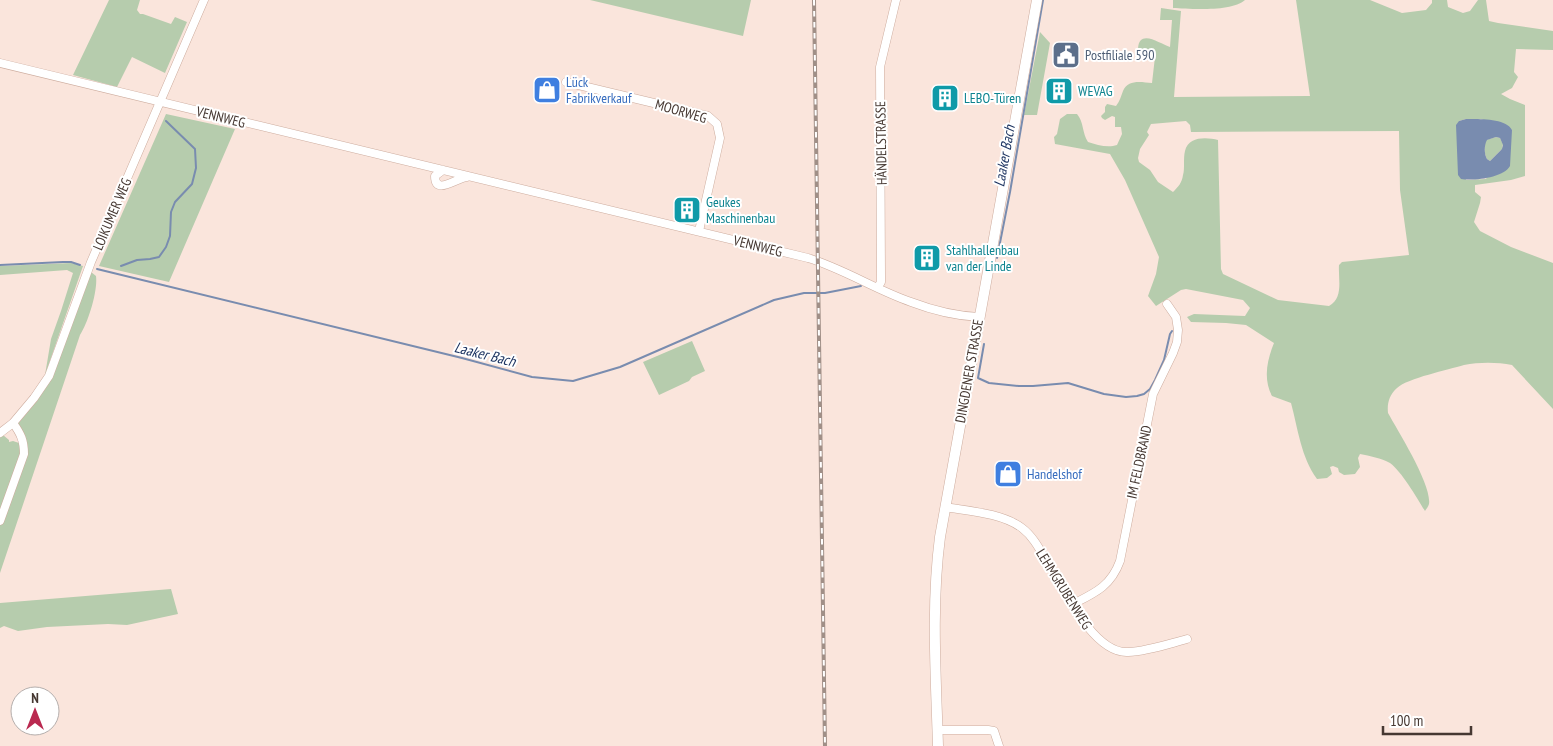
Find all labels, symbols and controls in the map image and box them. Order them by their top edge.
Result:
public building icon: Postfiliale 590 [1051,40,1081,70]
place label: Postfiliale 590 [1085,46,1154,64]
place label: Lück Fabrikverkauf [566,73,632,107]
shop icon: Lück Fabrikverkauf [532,75,562,105]
building icon: WEVAG [1044,76,1074,106]
place label: WEVAG [1078,82,1113,100]
building icon: LEBO-Türen [930,83,960,113]
place label: LEBO-Türen [964,89,1021,107]
street label: MOORWEG [653,95,709,127]
street label: HÄNDELSTRASSE [871,101,891,185]
street label: VENNWEG [194,102,247,132]
water label: Laaker Bach [989,122,1019,188]
street label: LOIKUMER WEG [89,175,135,253]
place label: Geukes Maschinenbau [706,193,775,227]
building icon: Geukes Maschinenbau [672,195,702,225]
street label: VENNWEG [731,231,784,261]
place label: Stahlhallenbau van der Linde [946,241,1019,275]
building icon: Stahlhallenbau van der Linde [912,243,942,273]
street label: DINGDENER STRASSE [951,318,987,424]
water label: Laaker Bach [453,337,519,371]
street label: IM FELDBRAND [1122,424,1156,500]
shop icon: Handelshof [993,459,1023,489]
place label: Handelshof [1027,465,1082,483]
street label: LEHMGRUBENWEG [1032,545,1096,633]
north arrow [10,686,60,736]
text: N [31,689,39,707]
scale bar [1383,704,1470,736]
text: 100 m [1390,711,1423,730]

